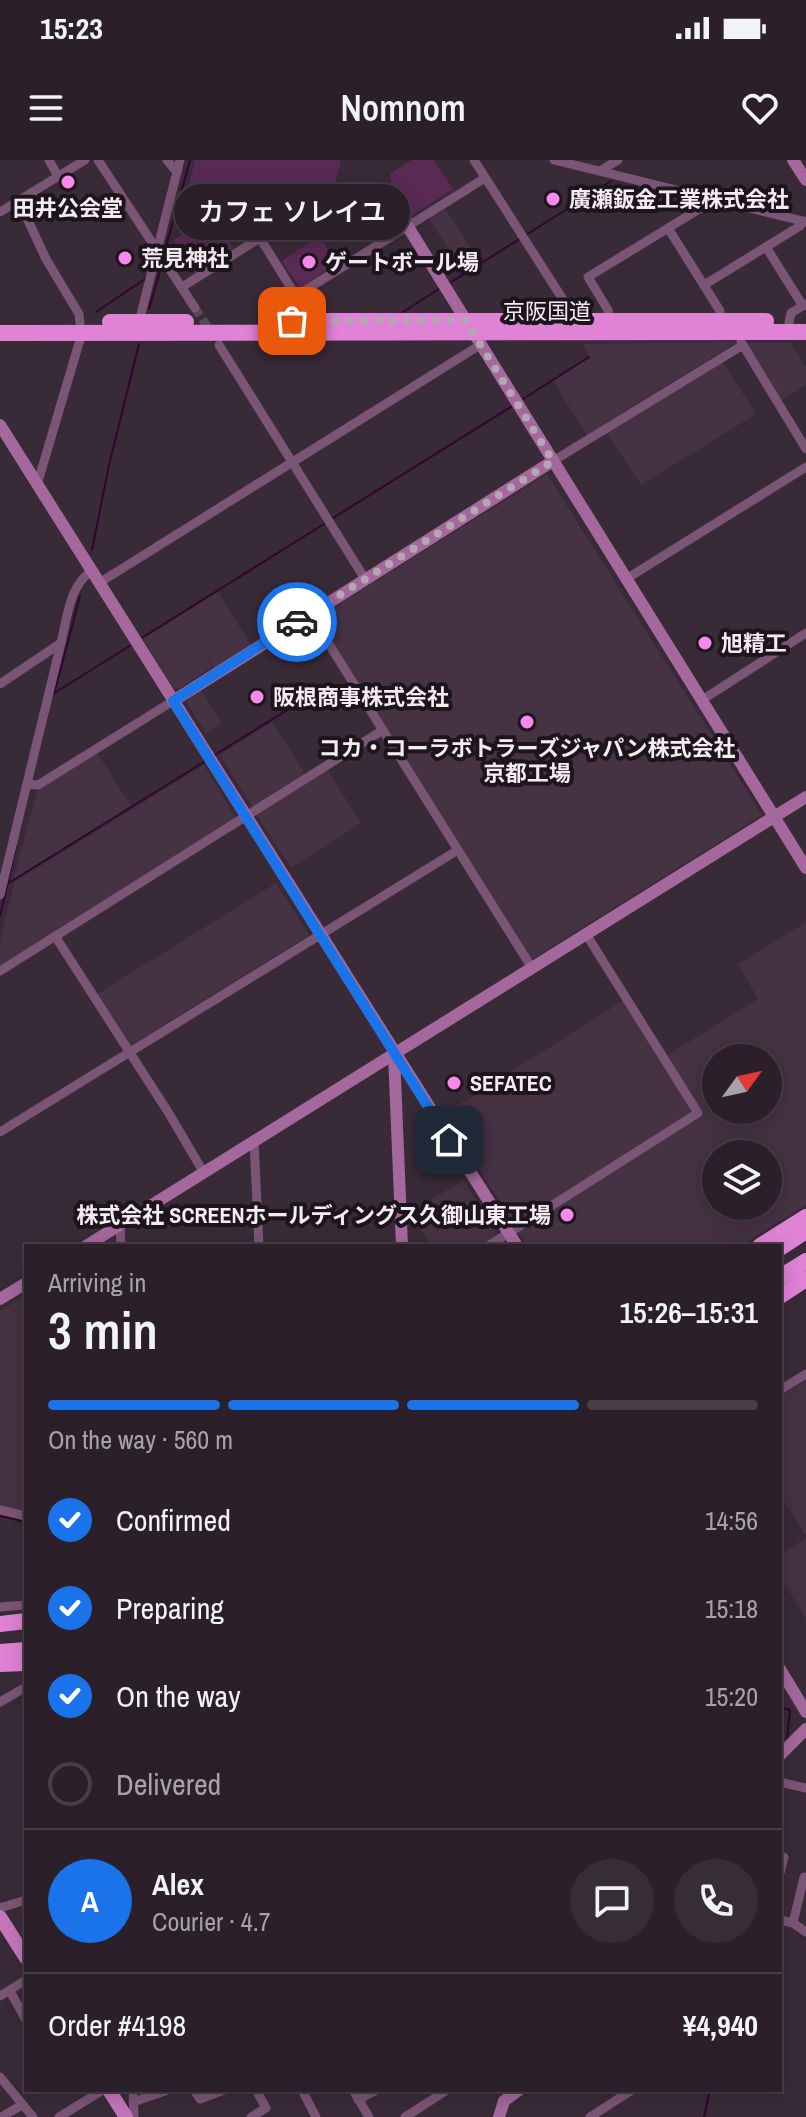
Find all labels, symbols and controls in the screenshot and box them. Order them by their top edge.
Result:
text: 15:23 [40,8,103,48]
text: Nomnom [340,84,466,132]
icon: menu [24,86,68,130]
icon: heart [738,86,782,130]
marker: 田井公会堂 [59,173,77,191]
place label: 廣瀬鈑金工業株式会社 [569,184,789,214]
callout: カフェ ソレイユ [174,185,410,241]
marker: 廣瀬鈑金工業株式会社 [544,190,562,208]
place label: 田井公会堂 [13,193,123,223]
text: カフェ ソレイユ [198,194,386,229]
place label: 荒見神社 [141,243,229,273]
place label: ゲートボール場 [325,247,479,277]
marker: 荒見神社 [116,249,134,267]
marker: ゲートボール場 [300,253,318,271]
pin [258,287,326,355]
street label: 京阪国道 [503,296,591,326]
icon: bag [270,299,314,343]
courier [257,582,337,662]
icon: car [275,600,319,644]
place label: 旭精工 [721,628,787,658]
marker: 旭精工 [696,634,714,652]
place label: 阪根商事株式会社 [273,682,449,712]
marker: 阪根商事株式会社 [248,688,266,706]
marker: コカ・コーラボトラーズジャパン株式会社 京都工場 [518,713,536,731]
place label: コカ・コーラボトラーズジャパン株式会社 京都工場 [319,733,735,788]
north arrow [702,1044,782,1124]
map controls [702,1044,782,1220]
place label: SEFATEC [470,1068,552,1098]
marker: SEFATEC [445,1074,463,1092]
pin [415,1106,483,1174]
icon: home [427,1118,471,1162]
button: layers [702,1140,782,1220]
place label: 株式会社 SCREENホールディングス久御山東工場 [76,1200,551,1230]
marker: 株式会社 SCREENホールディングス久御山東工場 [558,1206,576,1224]
text: Arriving in [48,1265,146,1300]
text: 15:26–15:31 [619,1292,758,1332]
text: 3 min [48,1295,158,1365]
text: On the way · 560 m [48,1422,233,1457]
icon: check [48,1498,92,1542]
text: Confirmed [116,1500,231,1540]
text: 14:56 [705,1503,758,1538]
icon: check [48,1586,92,1630]
text: Preparing [116,1588,224,1628]
text: 15:18 [705,1591,758,1626]
icon: check [48,1674,92,1718]
text: On the way [116,1676,240,1716]
text: 15:20 [705,1679,758,1714]
text: Delivered [116,1764,221,1804]
button: chat [570,1859,654,1943]
button: phone [674,1859,758,1943]
text: Alex [152,1864,204,1904]
text: A [81,1881,99,1921]
text: Courier · 4.7 [152,1904,271,1939]
text: Order #4198 [48,2005,186,2045]
text: ¥4,940 [683,2005,758,2045]

